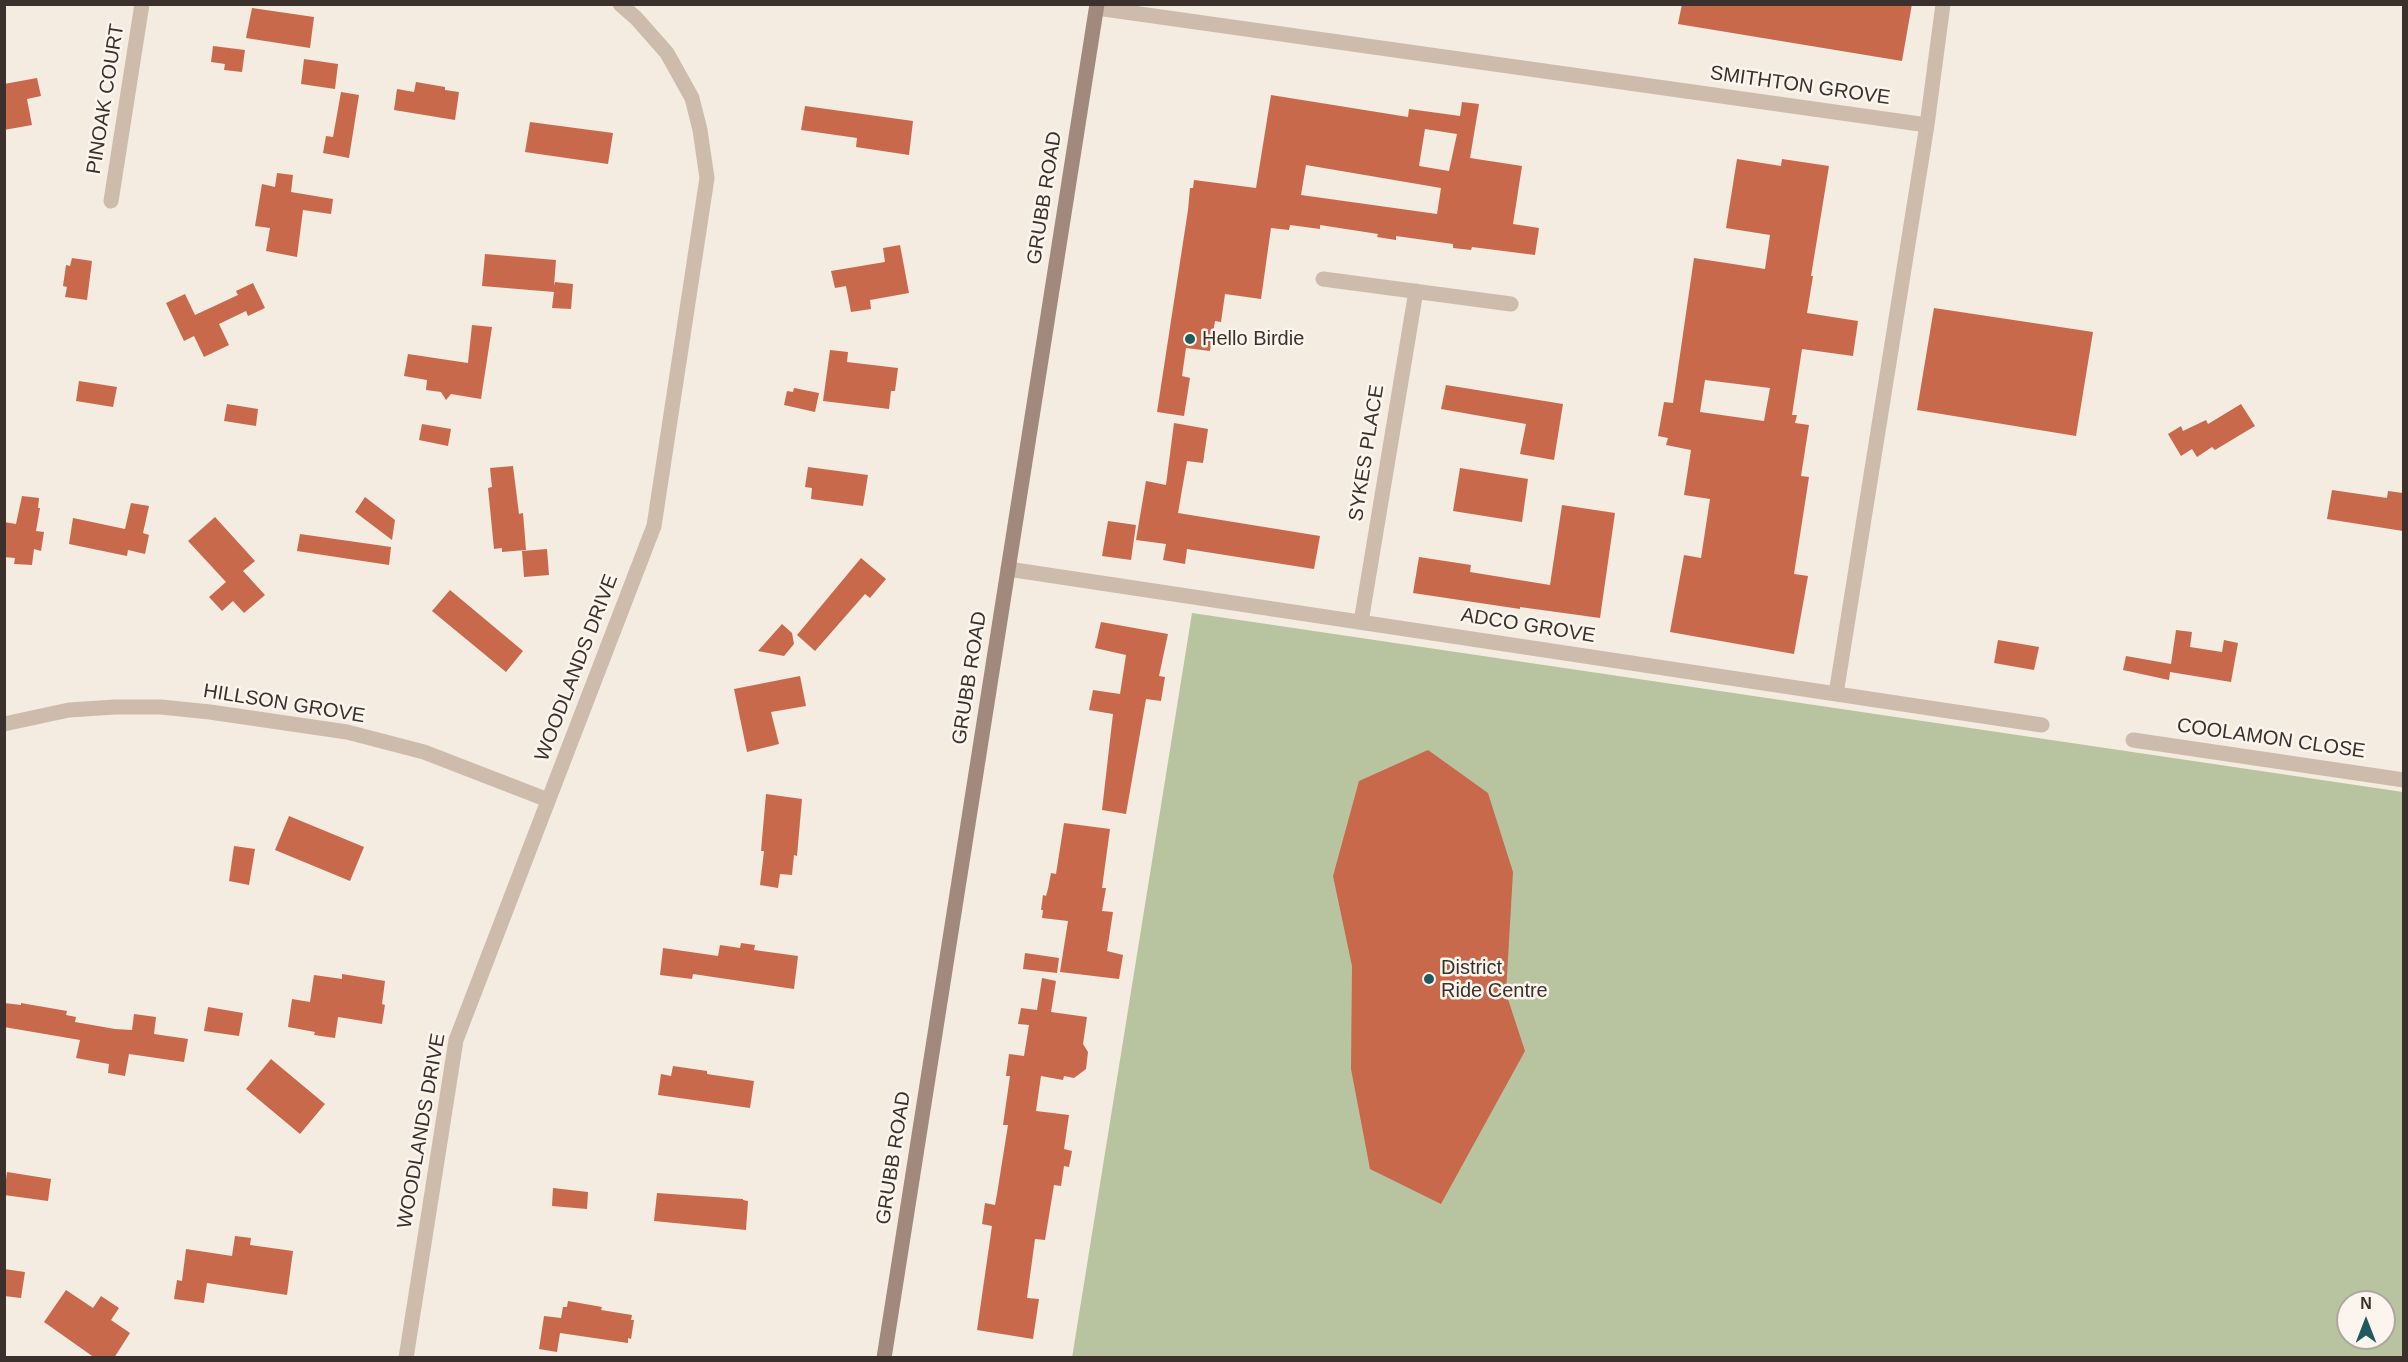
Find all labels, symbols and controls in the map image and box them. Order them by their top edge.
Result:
street label: PINOAK COURT [82,22,130,176]
street label: SMITHTON GROVE [1708,61,1892,111]
street label: GRUBB ROAD [1023,130,1067,266]
place label: Hello Birdie [1202,327,1304,351]
marker: Hello Birdie [1183,332,1197,346]
street label: SYKES PLACE [1344,383,1390,523]
street label: WOODLANDS DRIVE [530,571,624,765]
street label: ADCO GROVE [1459,604,1597,648]
street label: GRUBB ROAD [948,610,992,746]
street label: HILLSON GROVE [201,679,367,729]
street label: COOLAMON CLOSE [2175,714,2367,764]
place label: District Ride Centre [1441,956,1548,1003]
marker: District Ride Centre [1422,972,1436,986]
street label: WOODLANDS DRIVE [393,1032,451,1230]
street label: GRUBB ROAD [872,1090,916,1226]
north arrow [2336,1290,2396,1350]
text: N [2360,1295,2372,1312]

